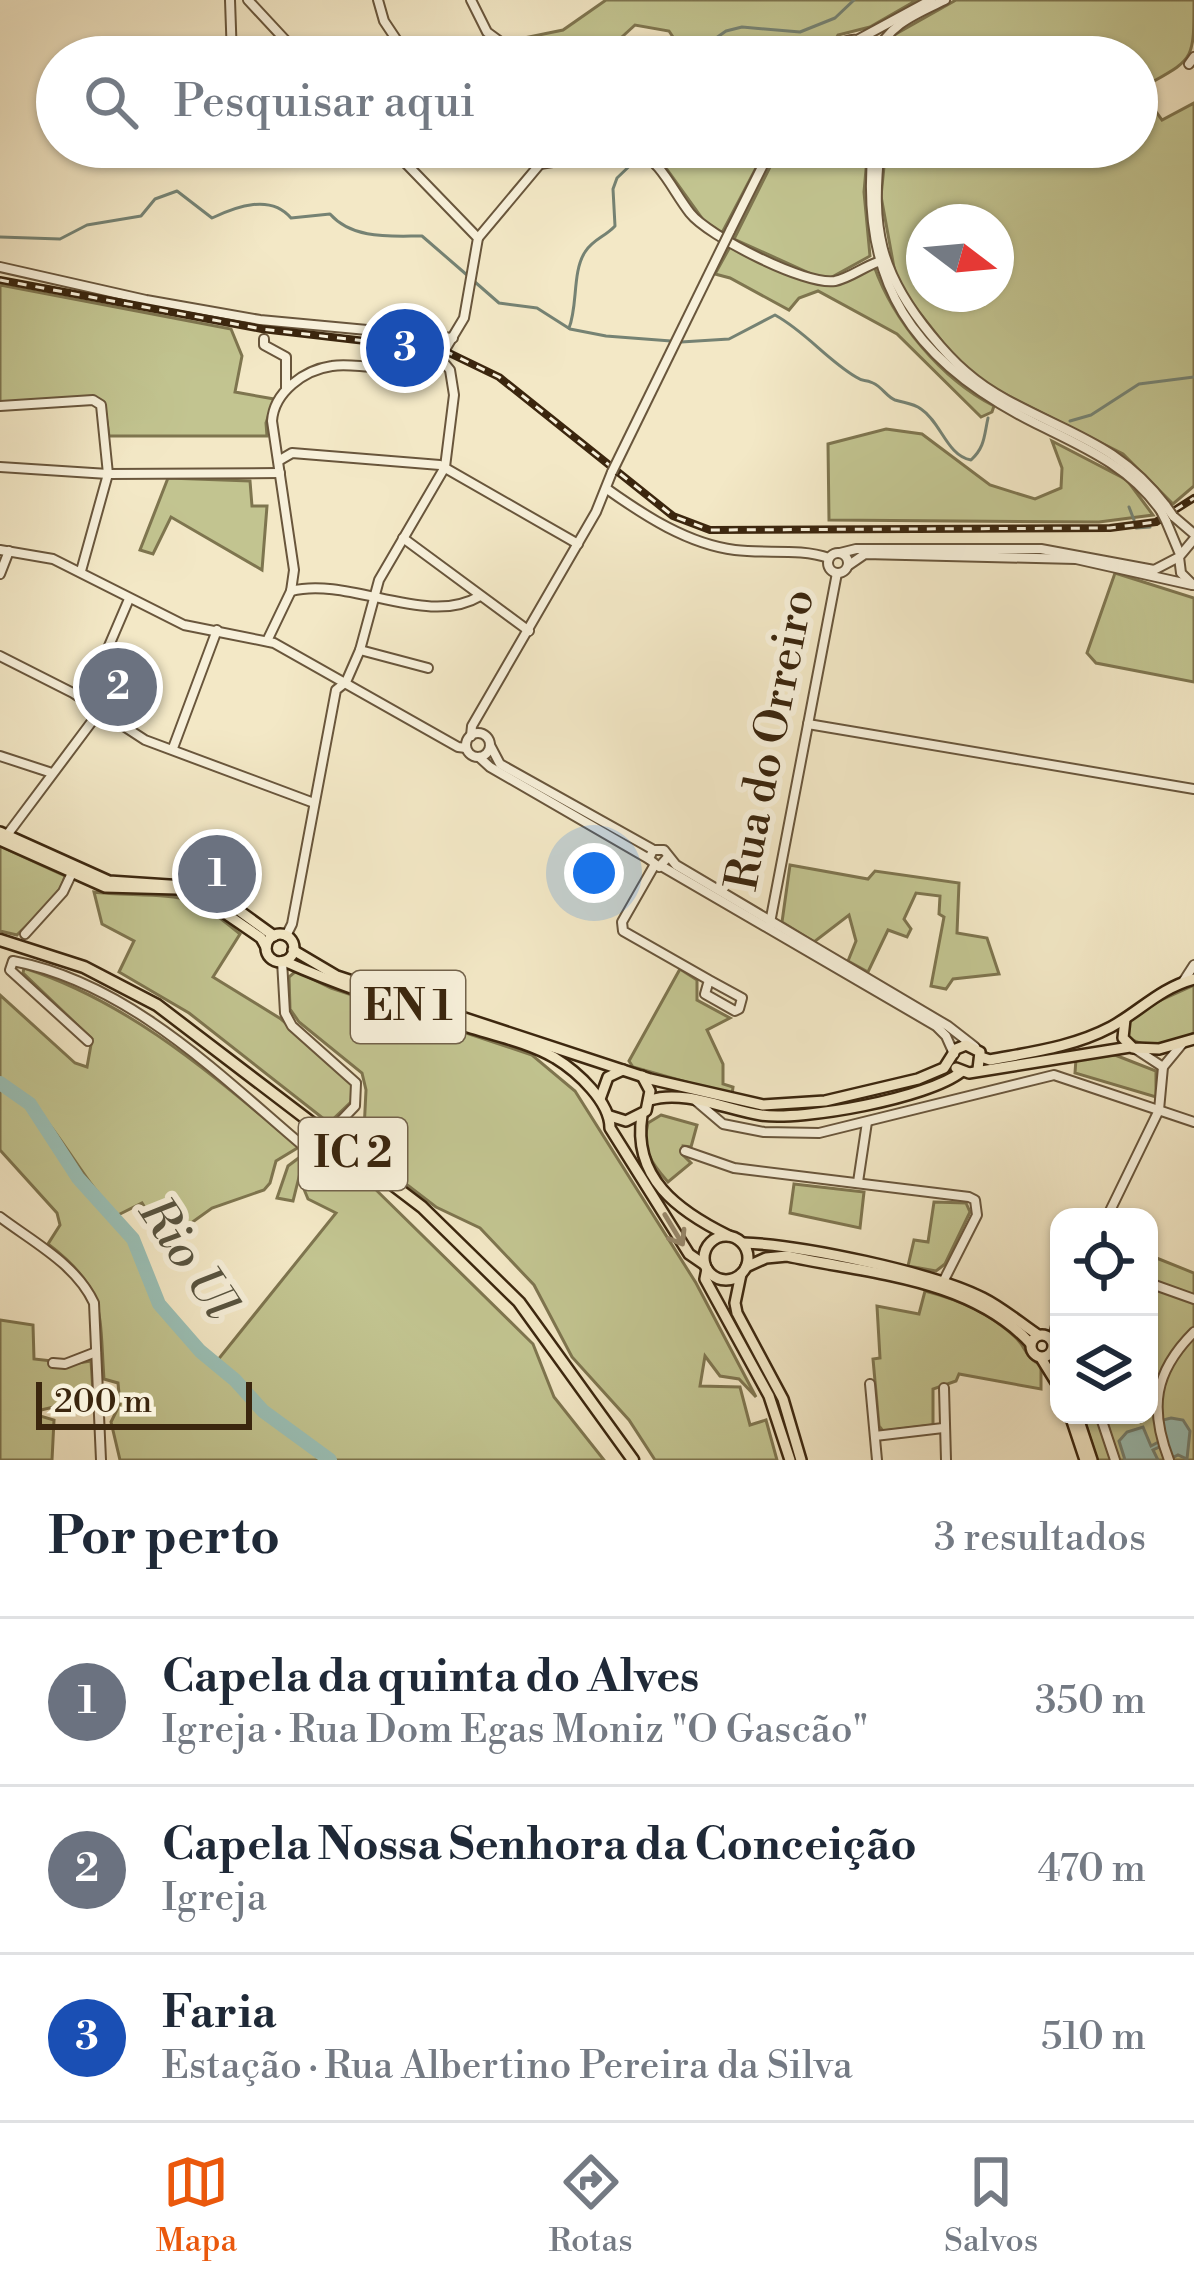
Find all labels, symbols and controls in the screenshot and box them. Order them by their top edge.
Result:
search box [36,36,1158,168]
icon: search [78,69,144,135]
text: Pesquisar aqui [174,74,475,131]
north arrow [906,204,1014,312]
pin: 3 [366,303,444,393]
street label: Rua do Orreiro [714,585,828,895]
pin: 2 [79,642,157,732]
pin: 1 [178,829,256,919]
your location [564,843,624,903]
road number: EN 1 [351,971,465,1043]
road number: IC 2 [299,1118,407,1190]
water label: Rio Ul [124,1186,250,1332]
map controls [1050,1208,1158,1424]
button: locate [1050,1208,1158,1316]
one-way arrow [663,1212,687,1247]
button: layers [1050,1316,1158,1424]
scale bar [36,1376,252,1429]
text: 200 m [54,1382,152,1423]
text: Por perto [48,1506,280,1570]
text: 3 resultados [934,1514,1146,1563]
text: Capela da quinta do Alves [162,1649,699,1706]
text: 1 [78,1677,96,1726]
text: 350 m [1035,1677,1146,1726]
text: Igreja · Rua Dom Egas Moniz "O Gascão" [162,1706,868,1755]
text: Capela Nossa Senhora da Conceição [162,1817,917,1874]
text: 2 [75,1845,99,1894]
text: 470 m [1038,1845,1146,1894]
text: Igreja [162,1874,267,1923]
text: Faria [162,1985,276,2042]
text: 3 [75,2013,99,2062]
text: 510 m [1041,2013,1146,2062]
text: Estação · Rua Albertino Pereira da Silva [162,2042,853,2091]
tab: Mapa [156,2149,237,2262]
tab: Rotas [549,2149,633,2262]
tab: Salvos [944,2149,1038,2262]

